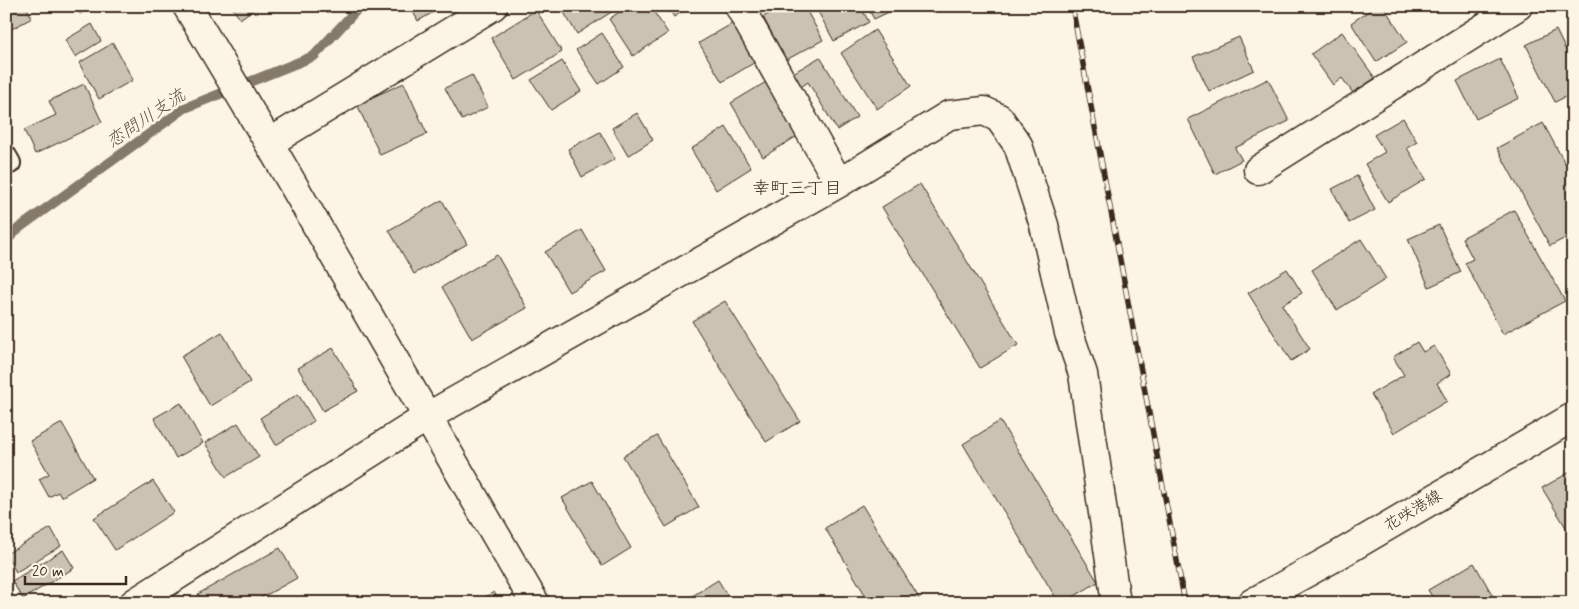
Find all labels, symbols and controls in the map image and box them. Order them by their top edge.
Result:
water label: 恋問川支流 [102,83,191,154]
district label: 幸町三丁目 [752,177,842,201]
street label: 花咲港線 [1380,486,1446,536]
scale bar [25,554,126,586]
text: 20 m [32,562,64,582]

